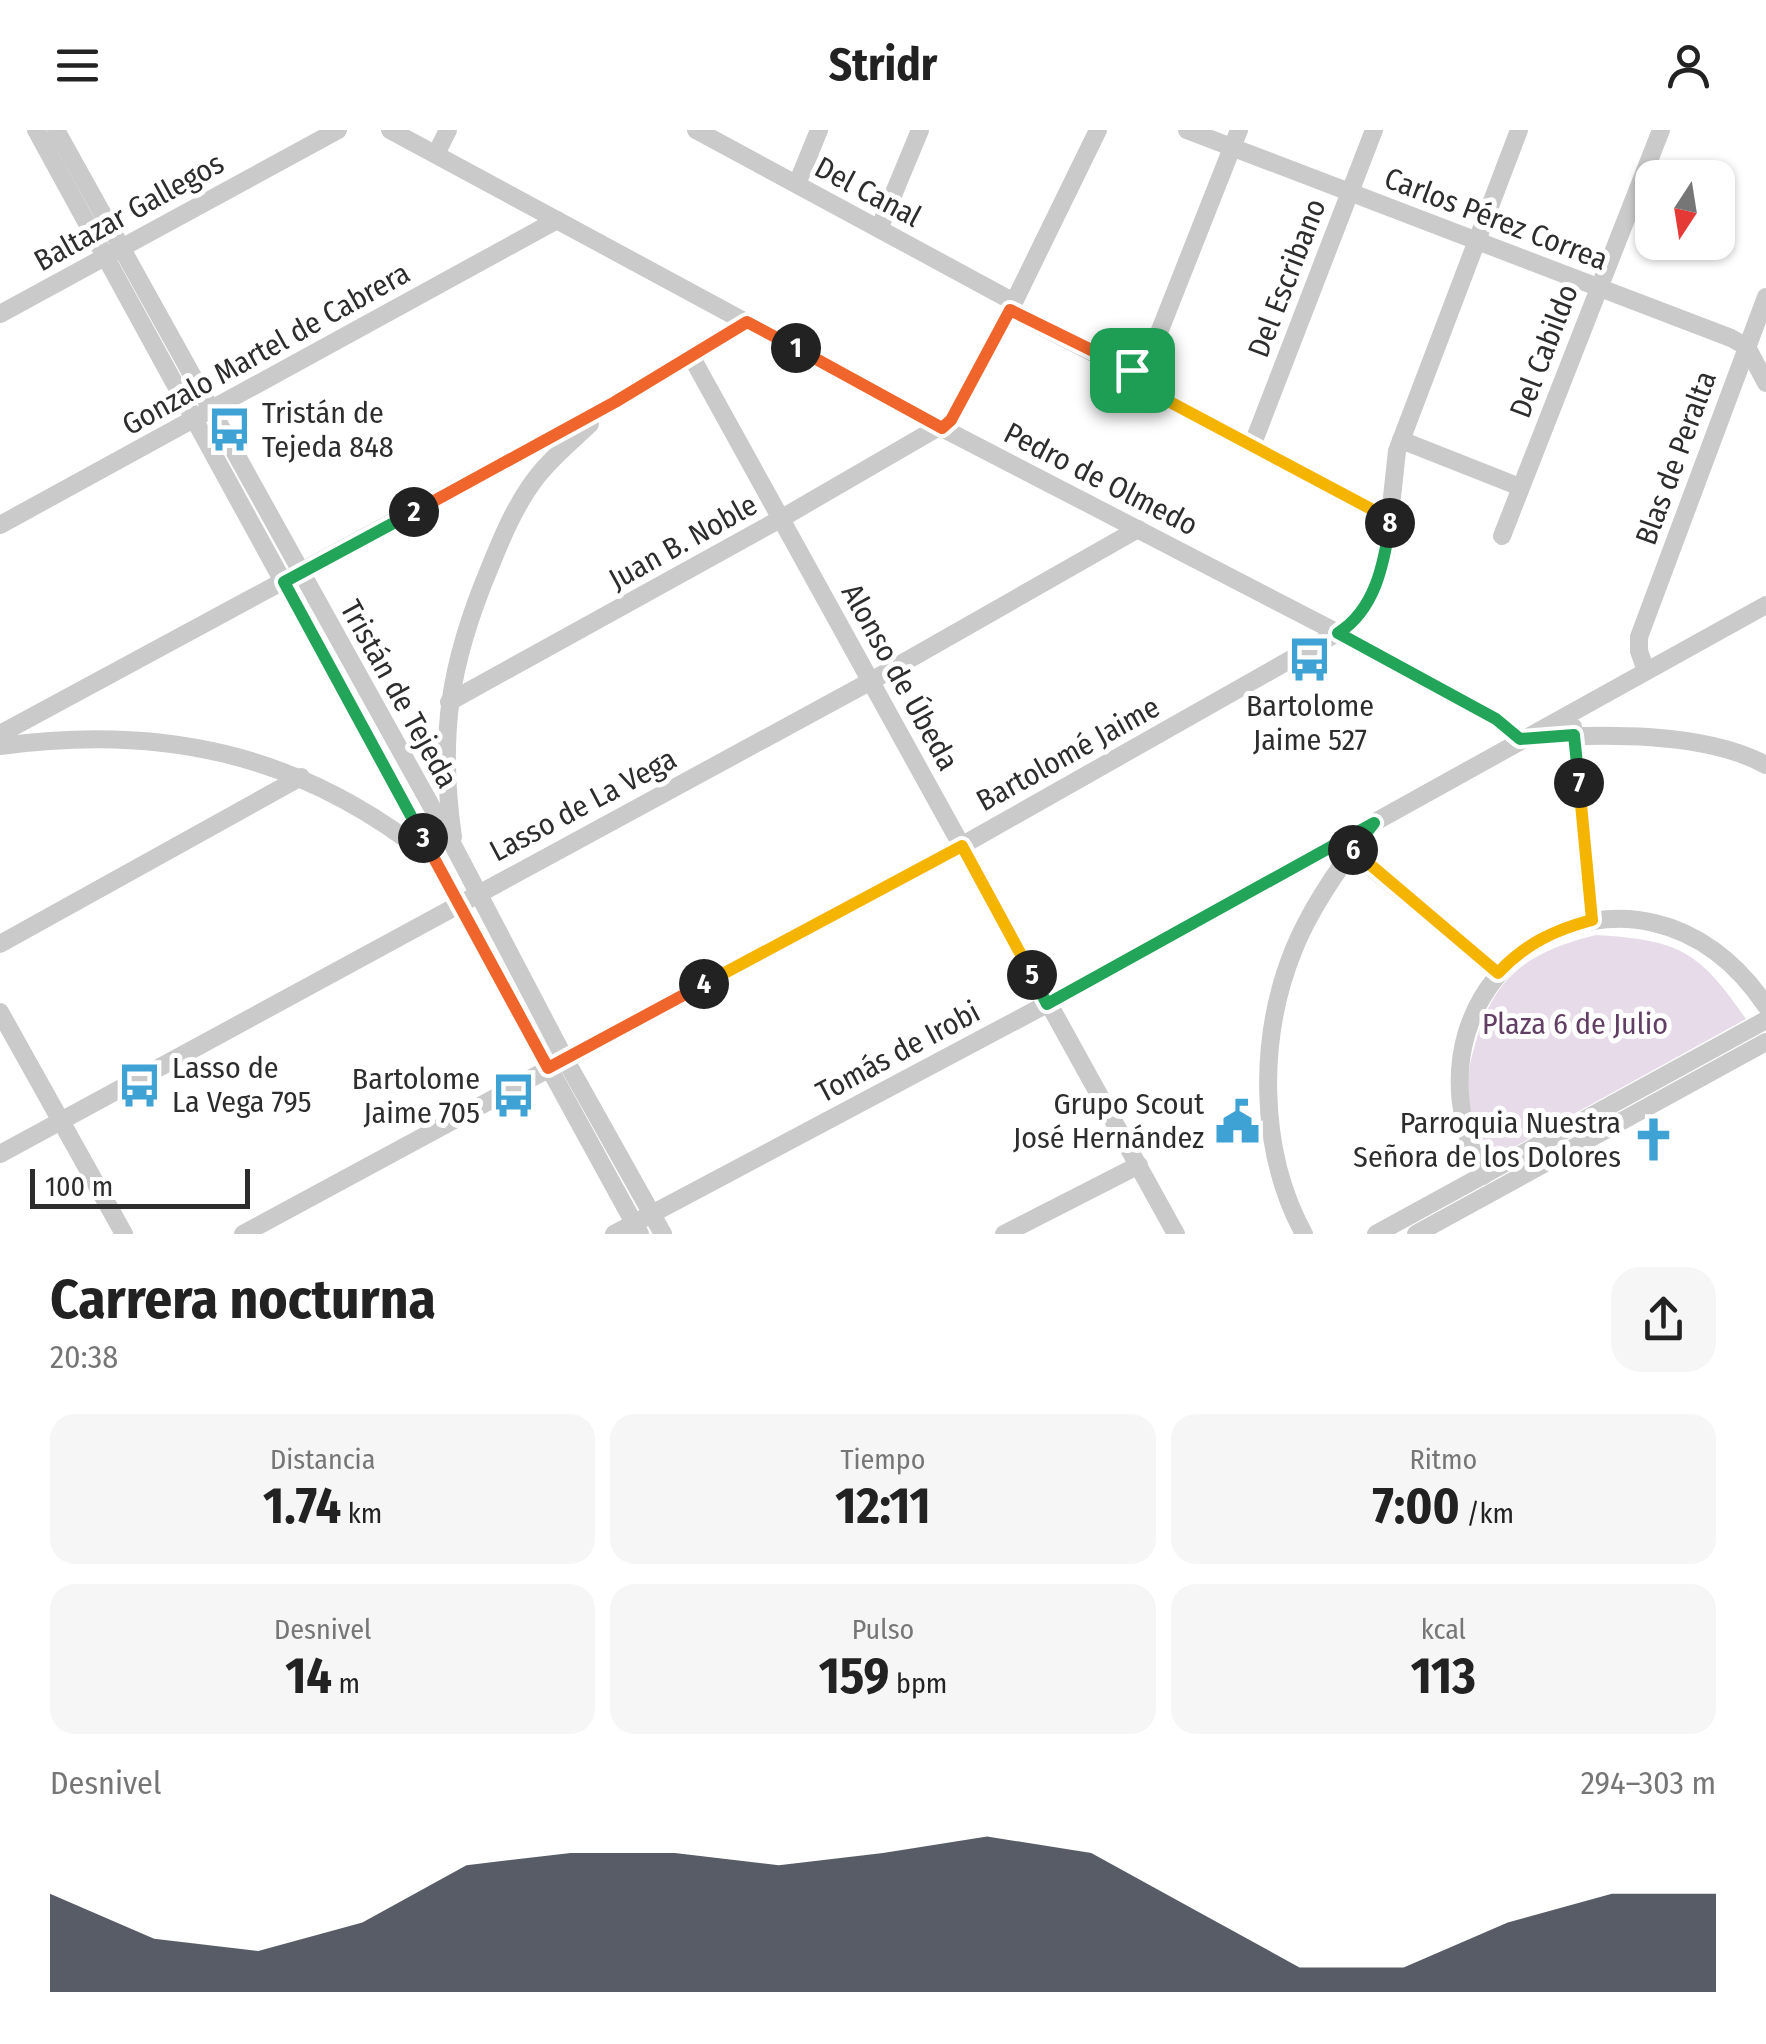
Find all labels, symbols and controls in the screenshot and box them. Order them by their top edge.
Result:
icon: menu [50,38,105,93]
text: Stridr [829,38,937,92]
icon: person [1661,38,1716,93]
street label: Baltazar Gallegos [28,145,230,279]
street label: Del Canal [809,149,927,235]
street label: Carlos Pérez Correa [1379,160,1613,278]
north arrow [1635,160,1735,260]
map controls [1635,160,1735,260]
street label: Del Escribano [1240,194,1334,362]
street label: Gonzalo Martel de Cabrera [116,255,416,443]
street label: Del Cabildo [1502,279,1586,423]
pin: 1 [771,323,821,373]
pin [1090,328,1175,413]
text: 1 [790,331,802,364]
icon: arrive [1105,343,1160,398]
street label: Blas de Peralta [1628,366,1724,550]
place label: Tristán de Tejeda 848 [262,395,394,465]
bus stop icon: Tristán de Tejeda 848 [205,406,253,454]
street label: Pedro de Olmedo [998,415,1204,543]
pin: 2 [389,487,439,537]
street label: Juan B. Noble [603,487,763,597]
text: 2 [408,495,420,528]
pin: 8 [1365,498,1415,548]
text: 8 [1383,506,1397,539]
street label: Alonso de Úbeda [834,577,966,777]
street label: Tristán de Tejeda [333,594,465,794]
bus stop icon: Bartolome Jaime 527 [1286,635,1334,683]
place label: Bartolome Jaime 527 [1246,688,1374,758]
street label: Bartolomé Jaime [970,689,1166,819]
street label: Lasso de La Vega [484,741,682,869]
pin: 7 [1554,758,1604,808]
text: 7 [1573,766,1585,799]
pin: 3 [398,813,448,863]
text: 3 [416,821,430,854]
pin: 6 [1328,825,1378,875]
text: 6 [1346,833,1360,866]
pin: 5 [1007,950,1057,1000]
text: 5 [1025,958,1039,991]
pin: 4 [679,959,729,1009]
text: 4 [697,967,711,1000]
street label: Tomás de Irobi [810,994,986,1110]
park label: Plaza 6 de Julio [1482,1006,1668,1042]
place label: Lasso de La Vega 795 [172,1050,312,1120]
bus stop icon: Lasso de La Vega 795 [115,1061,163,1109]
place label: Bartolome Jaime 705 [352,1061,480,1131]
bus stop icon: Bartolome Jaime 705 [489,1072,537,1120]
place label: Grupo Scout José Hernández [1013,1086,1204,1156]
public building icon: Grupo Scout José Hernández [1213,1097,1261,1145]
place label: Parroquia Nuestra Señora de los Dolores [1353,1105,1621,1175]
church icon: Parroquia Nuestra Señora de los Dolores [1630,1116,1678,1164]
scale bar [30,1164,250,1208]
text: 100 m [45,1170,113,1203]
text: Carrera nocturna [50,1267,436,1333]
button: share [1611,1267,1716,1372]
text: 20:38 [50,1338,118,1376]
text: Distancia [270,1443,375,1476]
text: Tiempo [840,1443,926,1476]
text: Ritmo [1409,1443,1477,1476]
text: 1.74 [263,1476,341,1536]
text: 12:11 [835,1476,931,1536]
text: 7:00 [1373,1476,1460,1536]
text: km [341,1497,382,1530]
text: /km [1460,1497,1514,1530]
text: Desnivel [274,1613,371,1646]
text: Pulso [852,1613,914,1646]
text: kcal [1421,1613,1466,1646]
text: 14 [285,1646,332,1706]
text: 159 [819,1646,889,1706]
text: 113 [1411,1646,1476,1706]
text: m [332,1667,360,1700]
text: bpm [889,1667,947,1700]
text: Desnivel [50,1764,161,1802]
text: 294–303 m [1581,1764,1716,1802]

